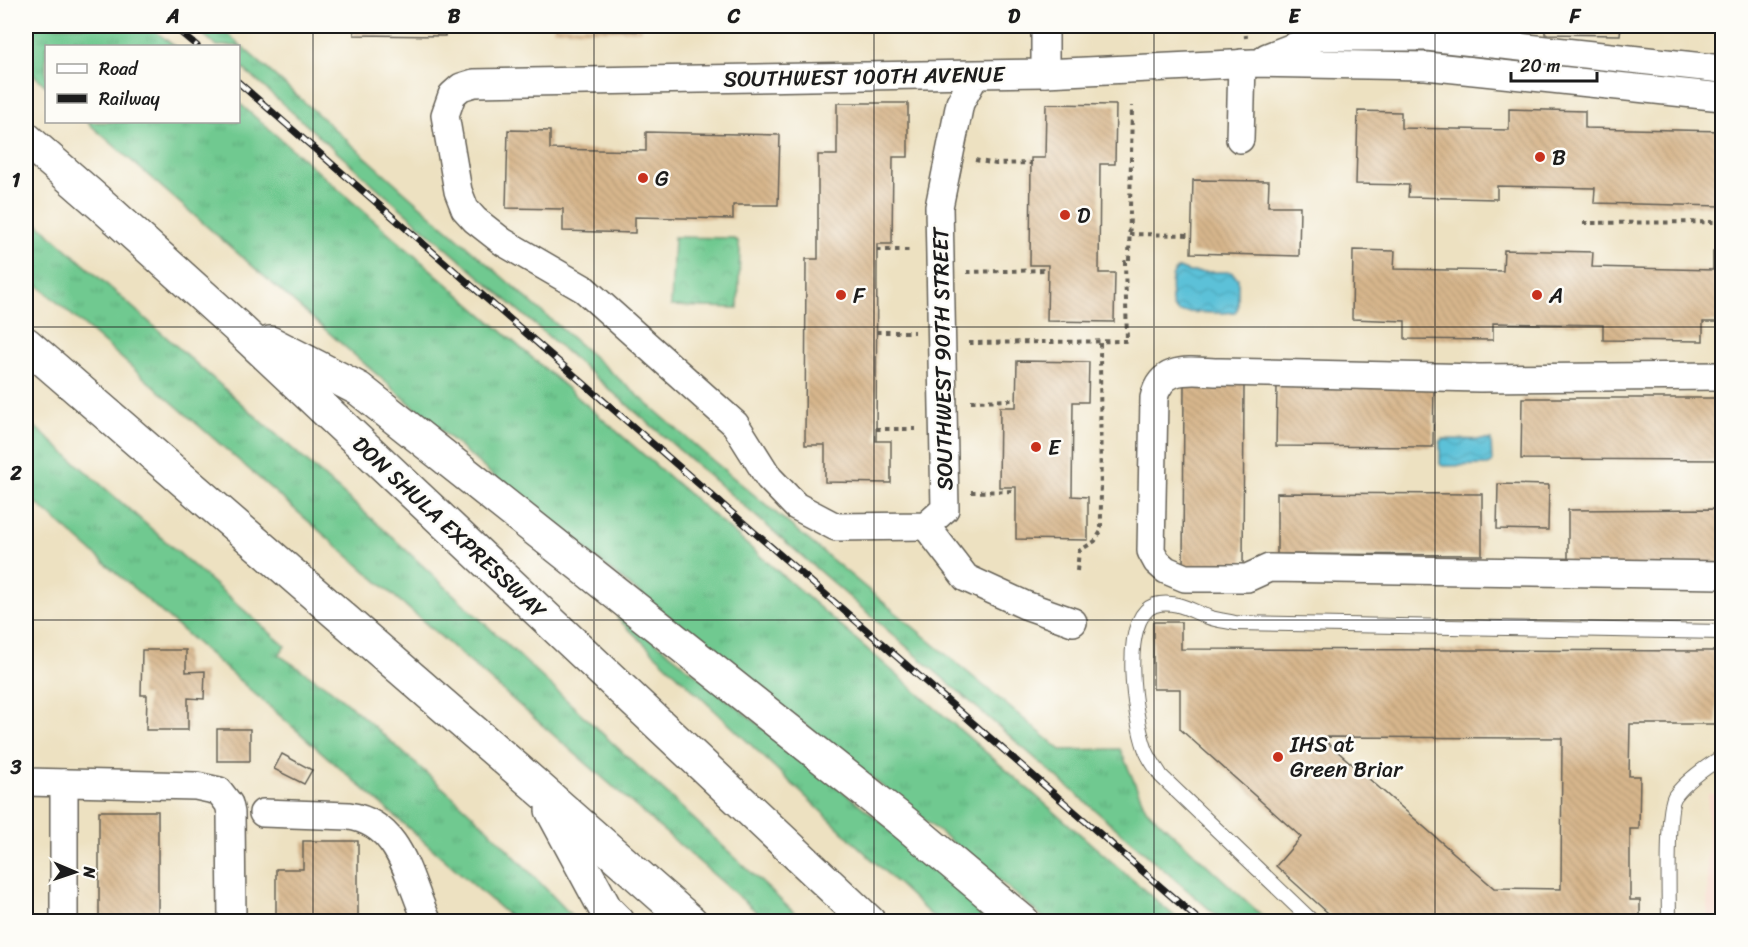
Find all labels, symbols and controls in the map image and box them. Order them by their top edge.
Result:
text: A [165,0,180,34]
text: B [448,0,461,34]
text: C [727,0,741,34]
text: D [1008,0,1021,34]
text: E [1288,0,1301,34]
text: F [1569,0,1582,34]
legend [45,45,240,123]
scale bar [1511,45,1596,83]
text: 20 m [1520,50,1560,82]
text: Road [99,53,139,85]
street label: SOUTHWEST 100TH AVENUE [723,55,1007,98]
text: Railway [99,83,161,115]
place label: B [1552,138,1566,177]
marker: B [1533,150,1547,164]
place label: G [655,159,669,198]
text: 1 [12,163,21,198]
marker: G [636,171,650,185]
place label: D [1077,196,1091,235]
marker: D [1058,208,1072,222]
street label: SOUTHWEST 90TH STREET [921,226,964,491]
place label: F [853,276,866,315]
place label: A [1548,276,1563,315]
marker: F [834,288,848,302]
marker: A [1530,288,1544,302]
street label: DON SHULA EXPRESSWAY [343,426,557,629]
place label: E [1048,428,1062,467]
marker: E [1029,440,1043,454]
text: 2 [9,456,22,491]
place label: IHS at Green Briar [1289,725,1404,789]
text: 3 [10,750,22,785]
marker: IHS at Green Briar [1271,750,1285,764]
north arrow [45,842,105,902]
text: N [75,865,104,879]

